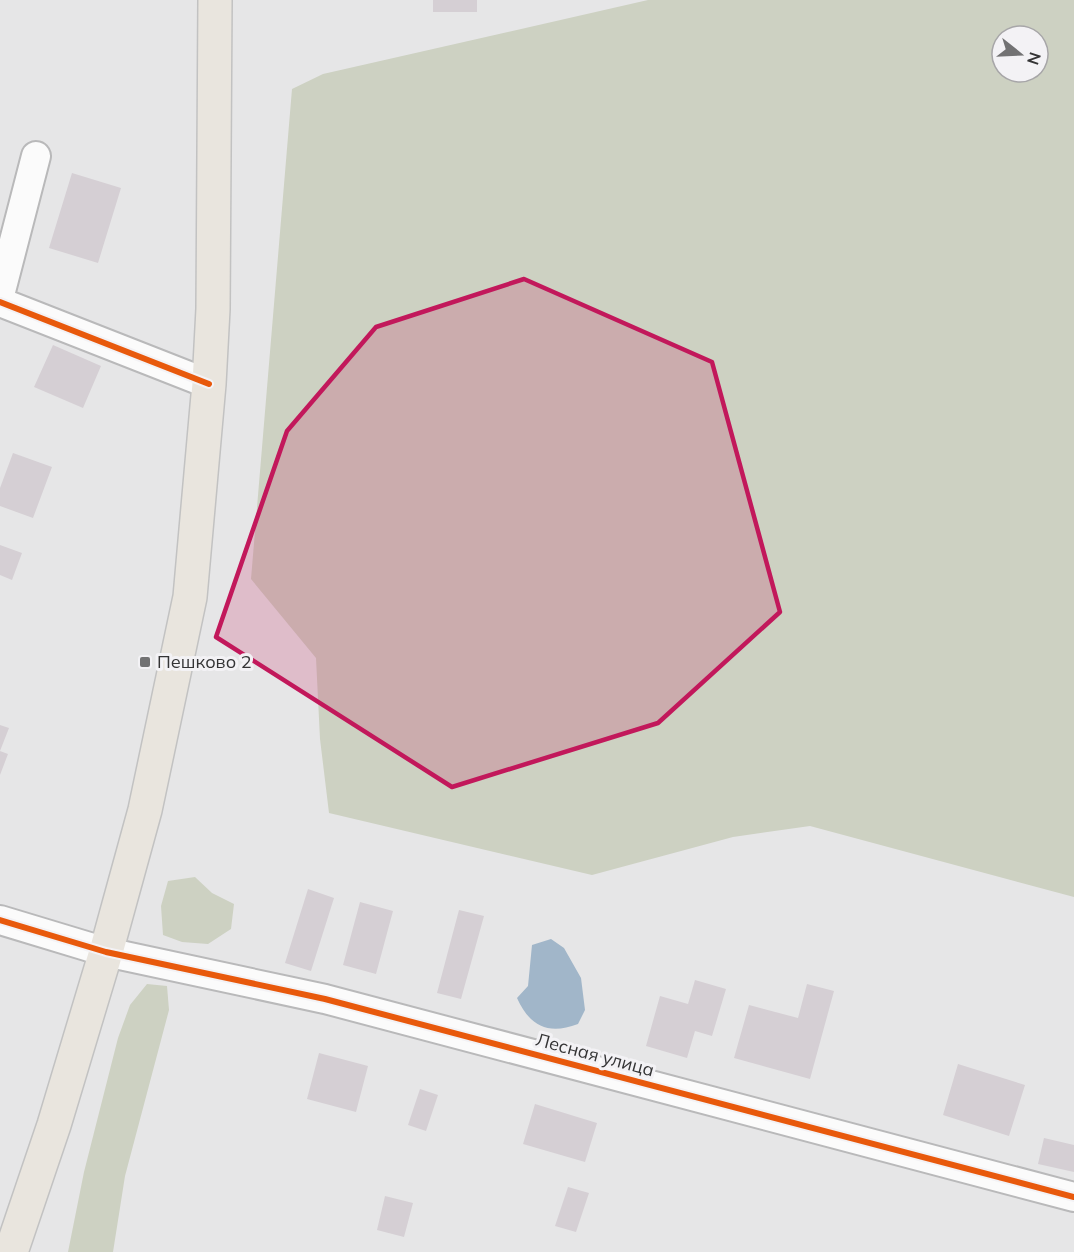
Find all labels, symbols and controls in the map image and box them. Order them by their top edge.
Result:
north arrow [990,24,1050,84]
text: N [1023,50,1046,67]
place label: Пешково 2 [157,650,252,673]
marker: Пешково 2 [138,655,152,669]
street label: Лесная улица [533,1028,657,1081]

